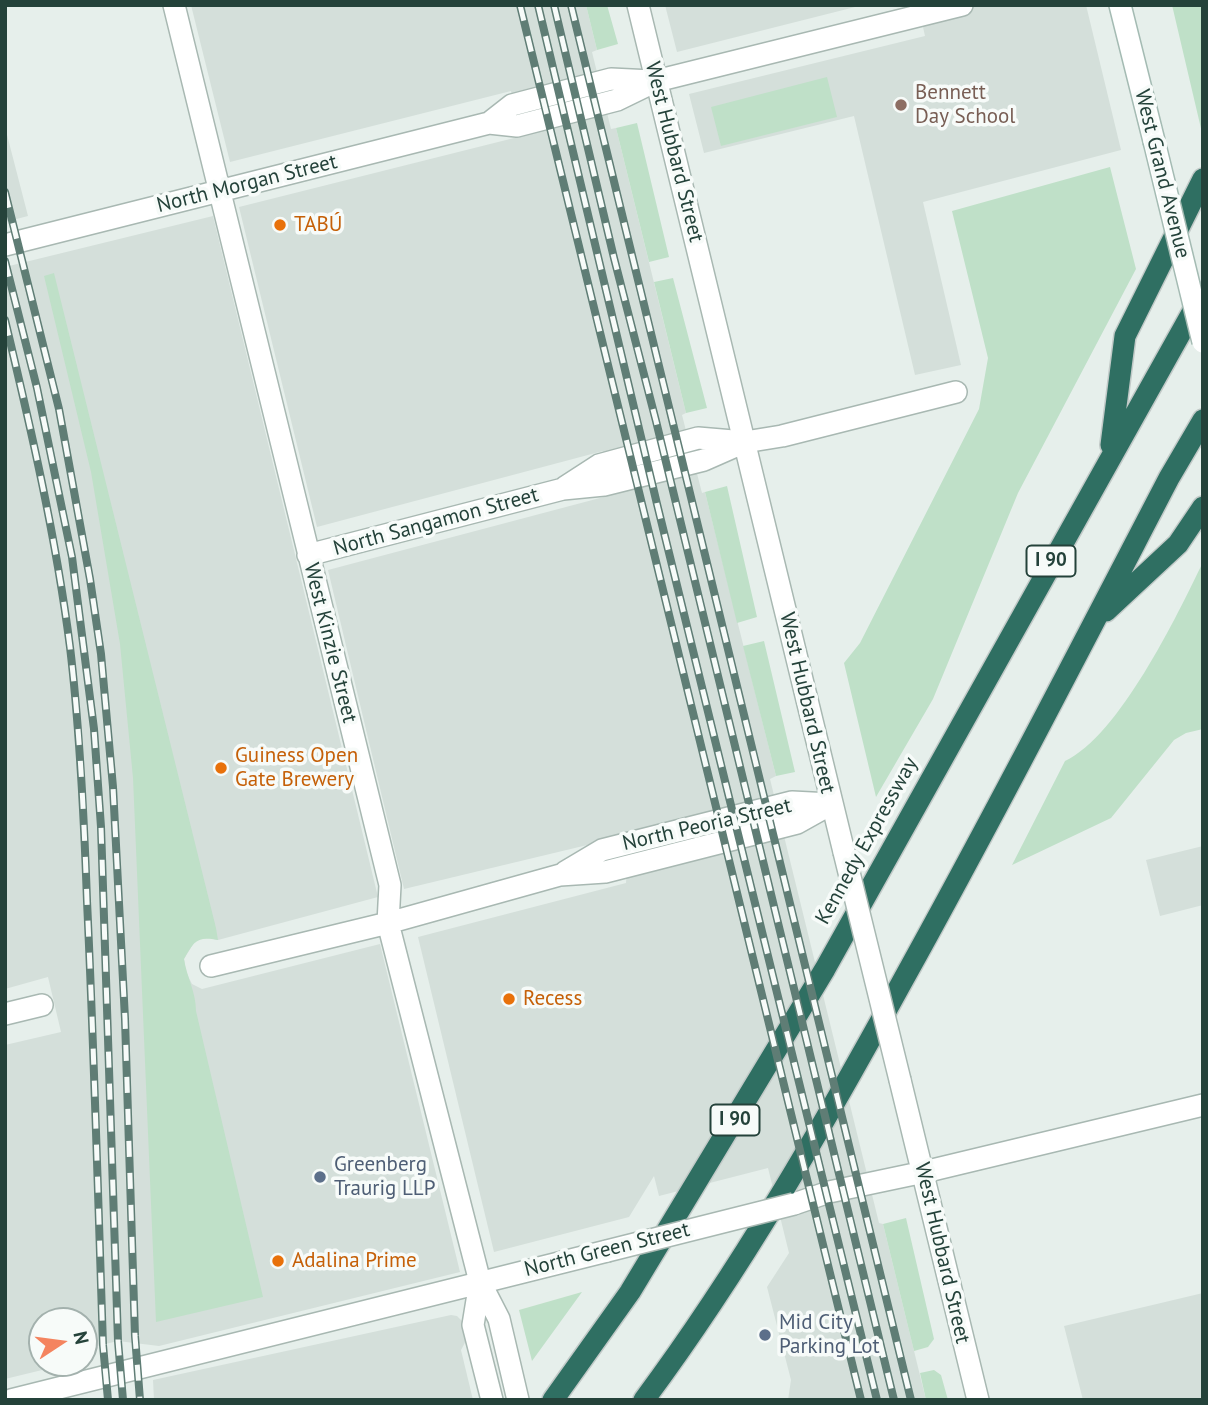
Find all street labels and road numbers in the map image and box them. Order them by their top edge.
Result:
street label: West Hubbard Street [639,59,709,245]
street label: West Grand Avenue [1129,87,1195,261]
street label: North Morgan Street [154,149,340,219]
street label: North Sangamon Street [331,483,541,561]
road number: I 90 [1026,546,1076,576]
street label: West Kinzie Street [298,561,362,725]
street label: West Hubbard Street [774,610,840,796]
street label: Kennedy Expressway [811,753,923,929]
street label: North Peoria Street [620,793,794,857]
road number: I 90 [710,1104,760,1136]
street label: West Hubbard Street [909,1160,975,1346]
street label: North Green Street [522,1217,692,1283]

